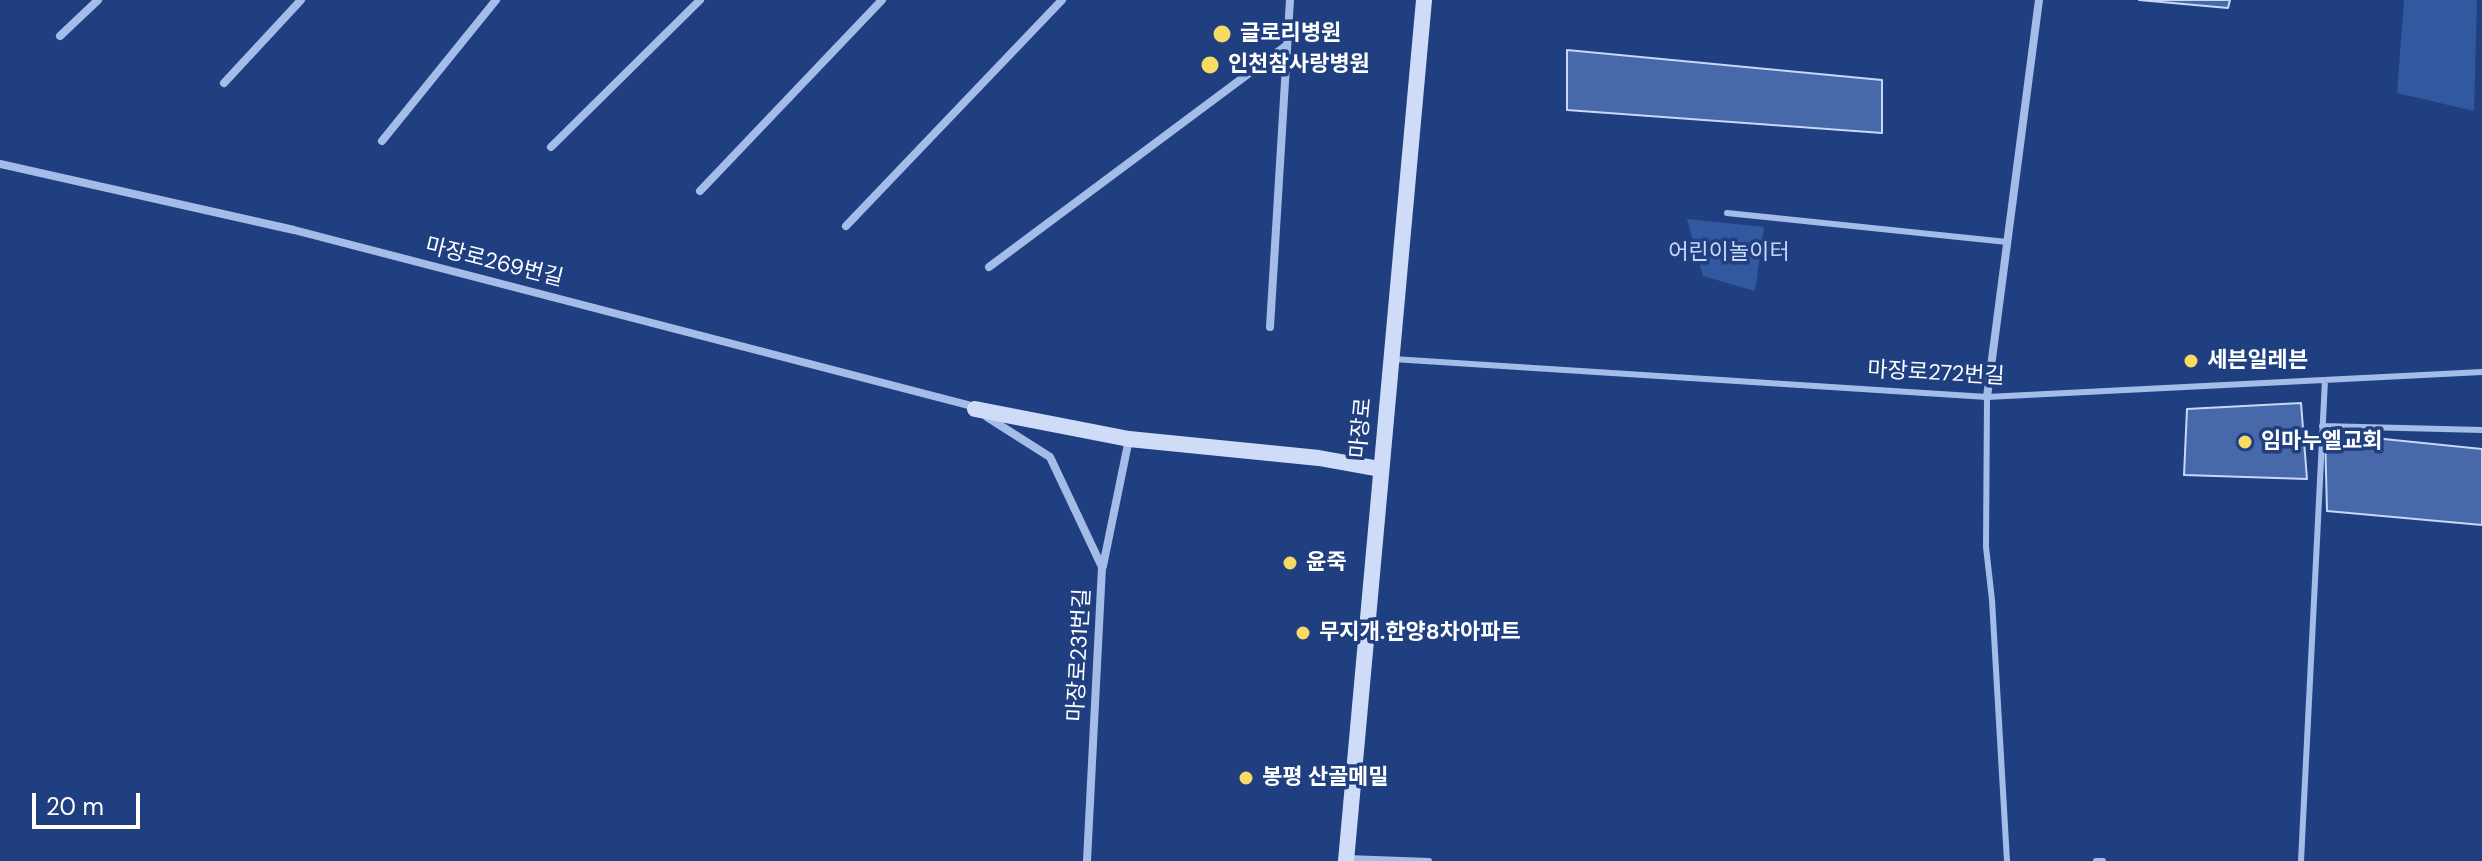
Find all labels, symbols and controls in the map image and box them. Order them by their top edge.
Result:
place label: 글로리병원 [1240,21,1341,47]
marker: 글로리병원 [1211,23,1233,45]
place label: 인천참사랑병원 [1228,52,1370,78]
marker: 인천참사랑병원 [1199,54,1221,76]
street label: 마장로269번길 [422,233,566,293]
park label: 어린이놀이터 [1668,240,1790,266]
place label: 세븐일레븐 [2207,348,2308,374]
marker: 세븐일레븐 [2182,352,2200,370]
street label: 마장로272번길 [1867,357,2005,391]
street label: 마장로 [1346,397,1378,459]
place label: 임마누엘교회 [2261,429,2382,455]
marker: 임마누엘교회 [2236,433,2254,451]
place label: 윤죽 [1306,550,1346,576]
marker: 윤죽 [1281,554,1299,572]
street label: 마장로231번길 [1063,588,1097,722]
place label: 무지개.한양8차아파트 [1319,620,1521,646]
marker: 무지개.한양8차아파트 [1294,624,1312,642]
place label: 봉평 산골메밀 [1262,765,1389,791]
marker: 봉평 산골메밀 [1237,769,1255,787]
scale bar [36,777,144,827]
text: 20 m [46,791,104,822]

